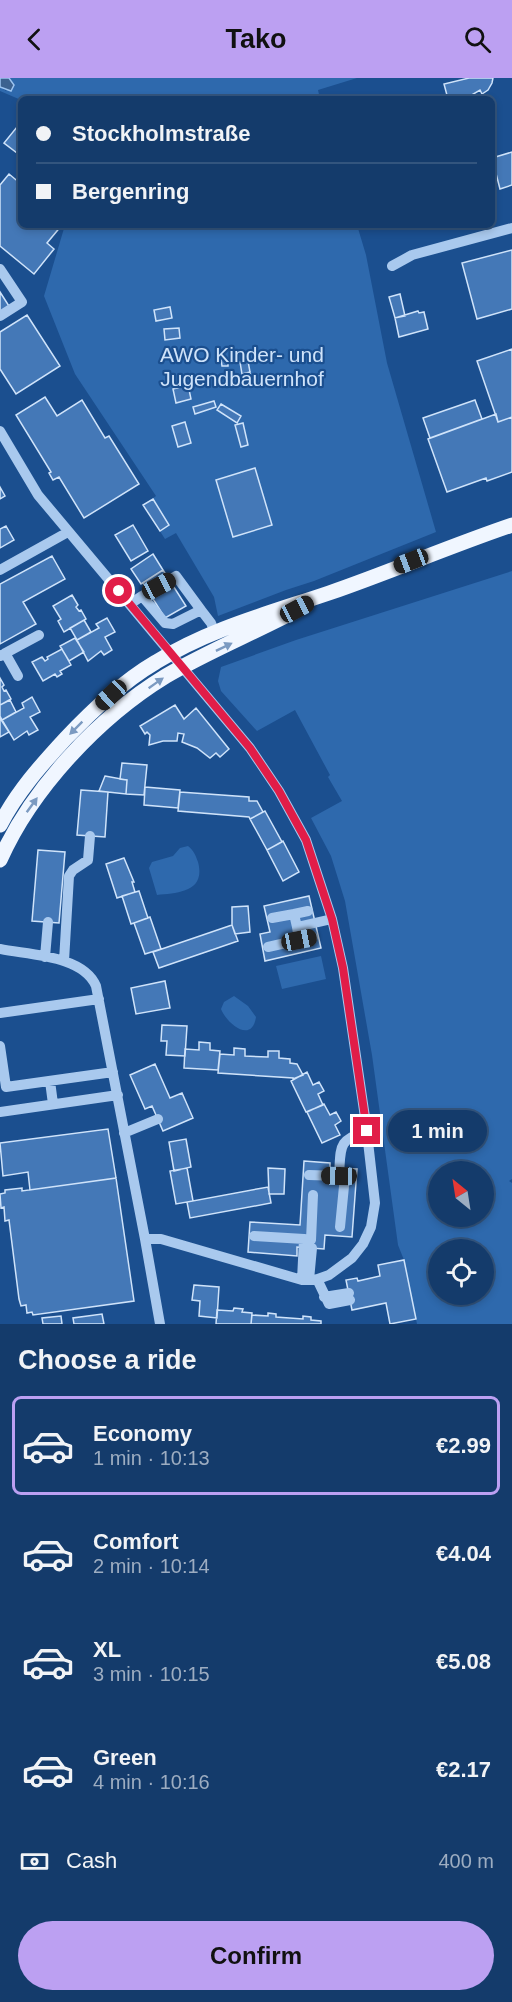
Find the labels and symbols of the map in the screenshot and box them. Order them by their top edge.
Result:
park label: AWO Kinder- und Jugendbauernhof [160,343,324,390]
car [391,546,431,576]
car [139,570,179,602]
route start [105,577,132,604]
car [277,593,317,625]
one-way arrow [216,642,233,651]
car [92,676,130,714]
one-way arrow [147,677,163,689]
one-way arrow [69,721,84,735]
one-way arrow [26,797,38,813]
car [280,928,318,952]
callout: 1 min [388,1110,487,1152]
route end [353,1117,380,1144]
north arrow [428,1161,494,1227]
car [321,1167,357,1185]

